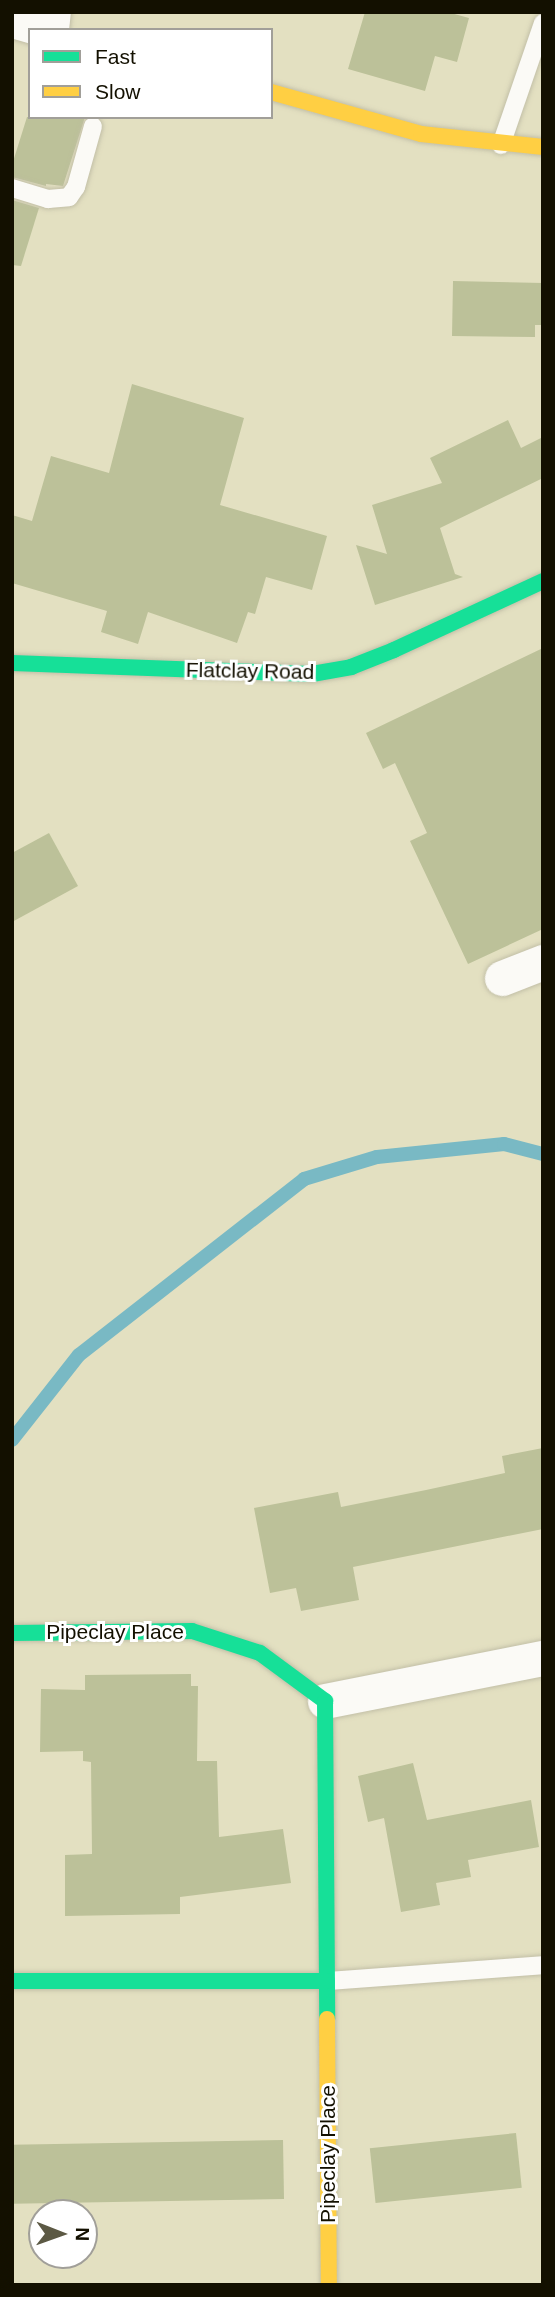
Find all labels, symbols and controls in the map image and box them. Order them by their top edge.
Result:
legend [28,28,273,119]
text: Fast [95,45,136,68]
text: Slow [95,80,141,103]
street label: Flatclay Road [186,657,314,685]
street label: Pipeclay Place [46,1619,184,1645]
street label: Pipeclay Place [315,2085,341,2223]
north arrow [28,2199,98,2269]
text: N [72,2227,93,2241]

